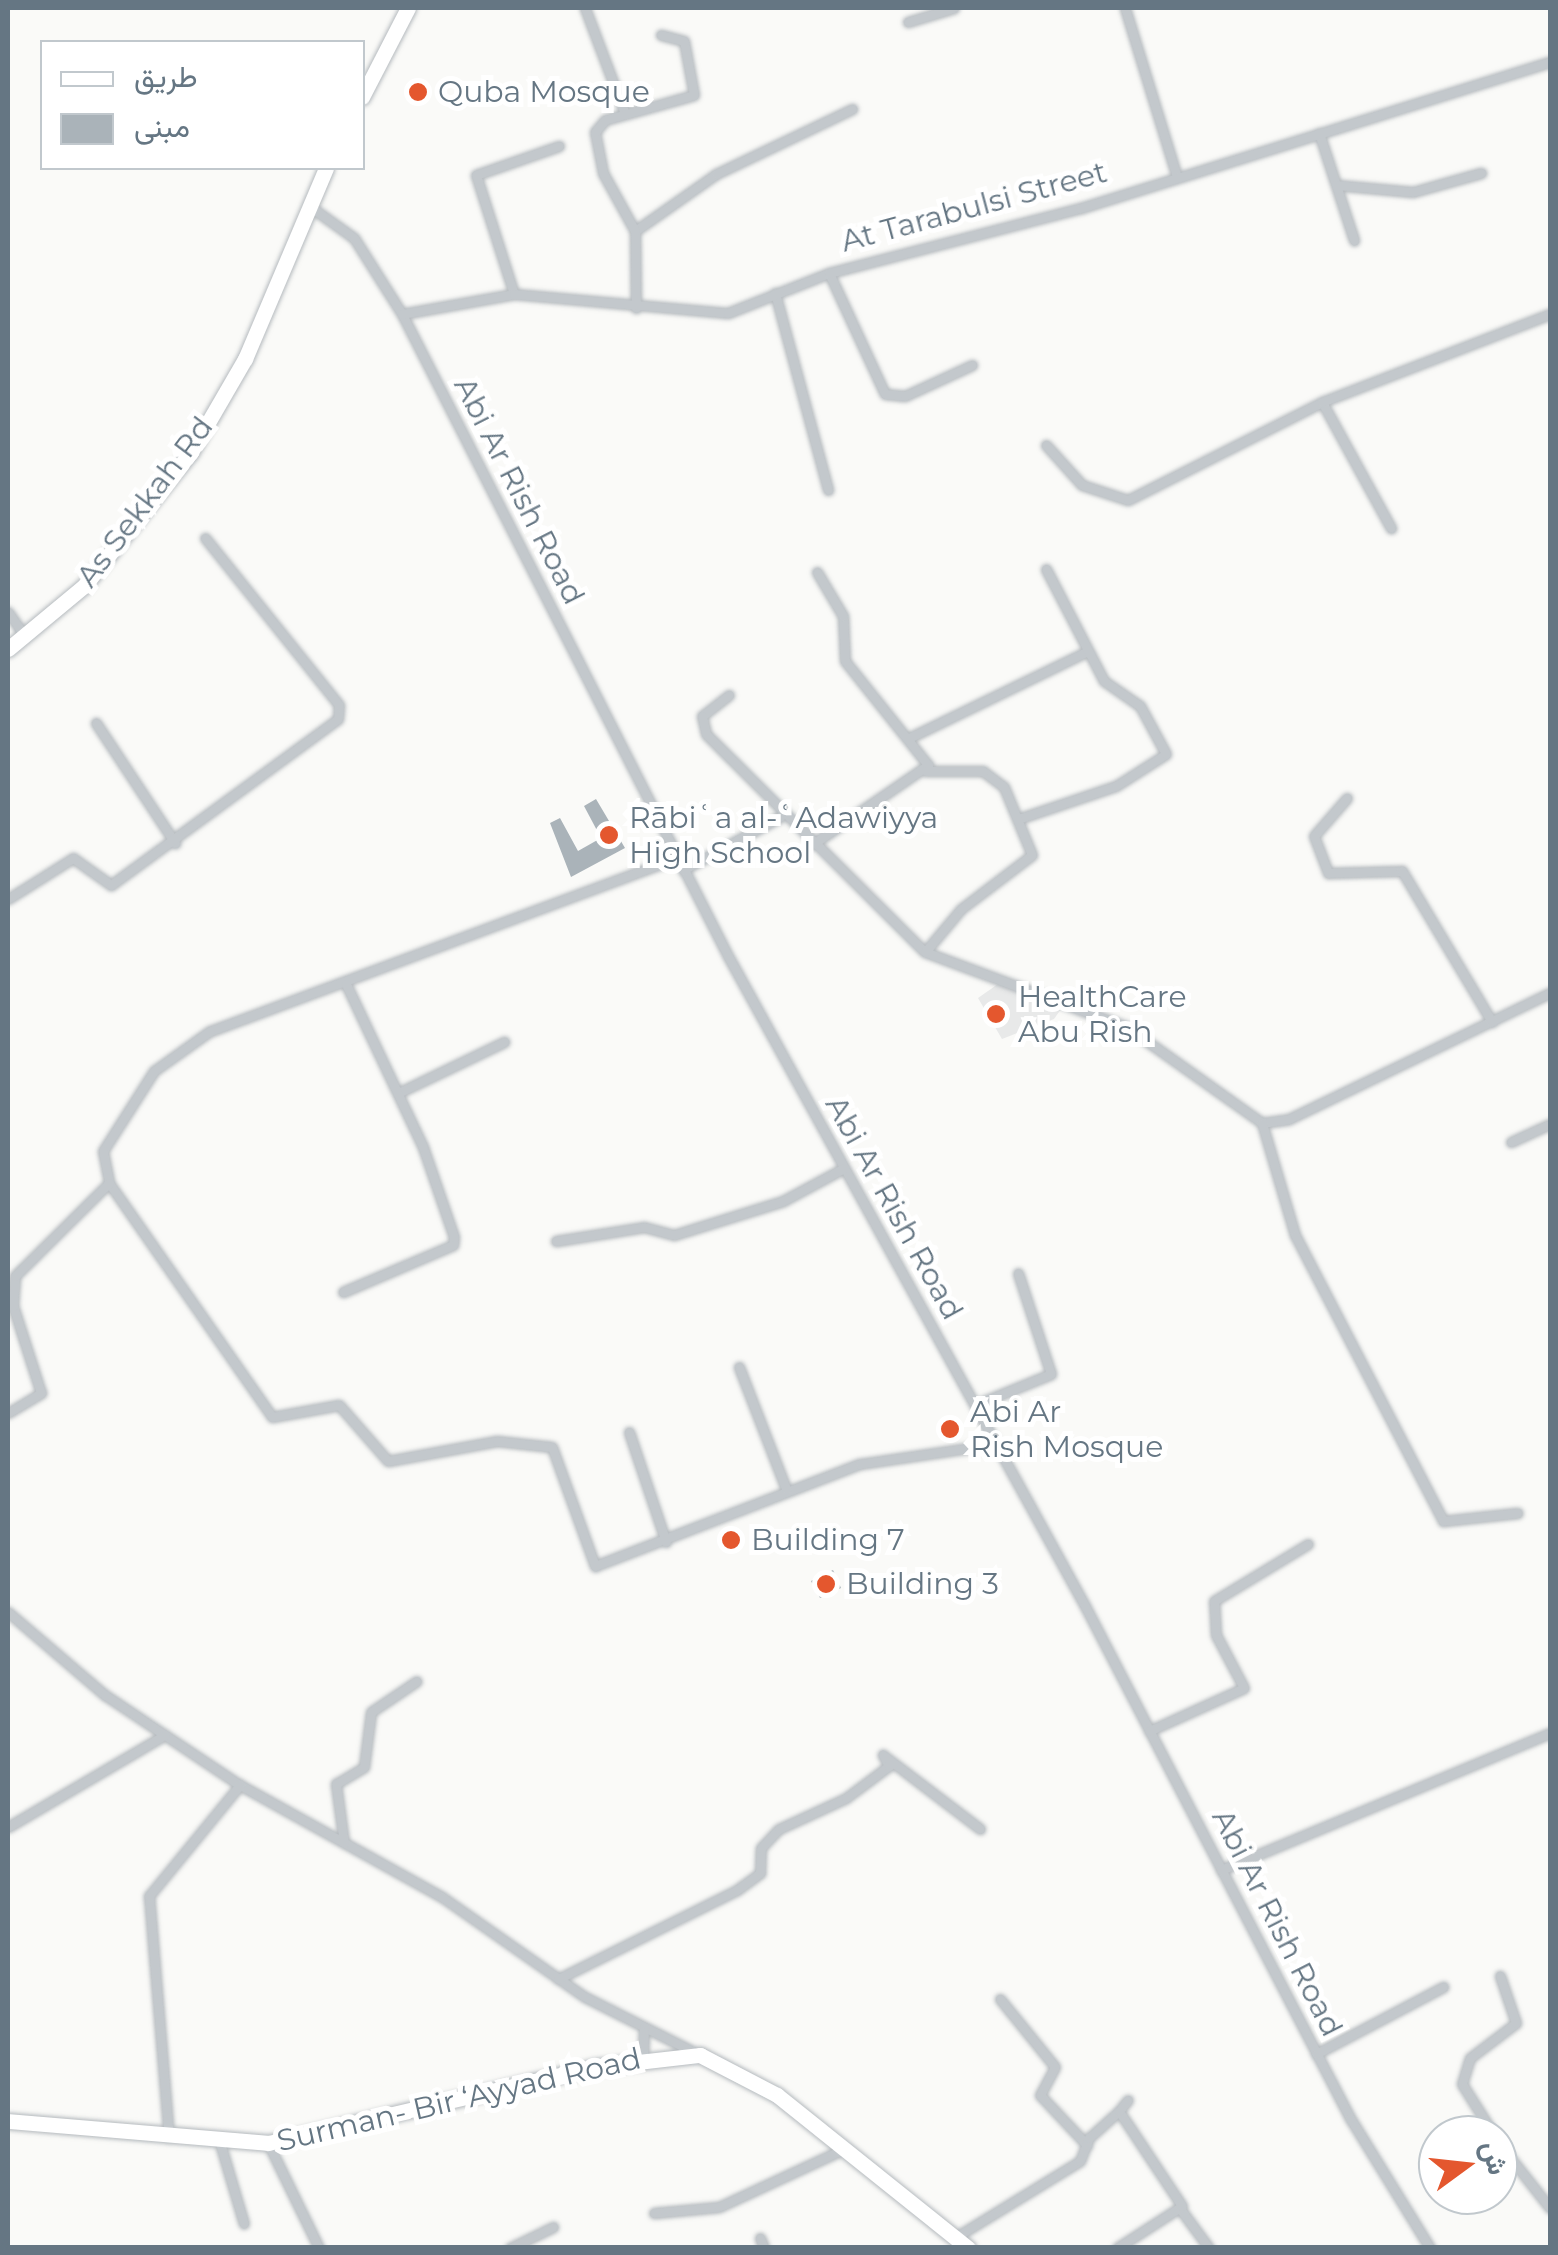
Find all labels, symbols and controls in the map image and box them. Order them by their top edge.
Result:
legend [40,40,365,170]
text: طريق [134,58,198,95]
place label: Quba Mosque [438,74,650,110]
marker: Quba Mosque [407,81,429,103]
text: مبنى [134,108,190,145]
street label: At Tarabulsi Street [837,154,1111,260]
street label: Abi Ar Rish Road [446,371,592,611]
street label: As Sekkah Rd [69,410,221,594]
place label: Rābiʿa al-ʿAdawiyya High School [629,800,938,870]
marker: Rābiʿa al-ʿAdawiyya High School [598,824,620,846]
place label: HealthCare Abu Rish [1018,979,1187,1050]
marker: HealthCare Abu Rish [983,1001,1009,1027]
street label: Abi Ar Rish Road [818,1090,970,1326]
place label: Abi Ar Rish Mosque [970,1394,1163,1464]
marker: Abi Ar Rish Mosque [939,1418,961,1440]
place label: Building 7 [751,1522,905,1558]
marker: Building 7 [720,1529,742,1551]
place label: Building 3 [846,1566,999,1602]
marker: Building 3 [815,1573,837,1595]
street label: Abi Ar Rish Road [1204,1803,1350,2043]
street label: Surman- Bir ‘Ayyad Road [274,2041,644,2159]
north arrow [1418,2115,1518,2215]
text: ش [1474,2137,1516,2178]

